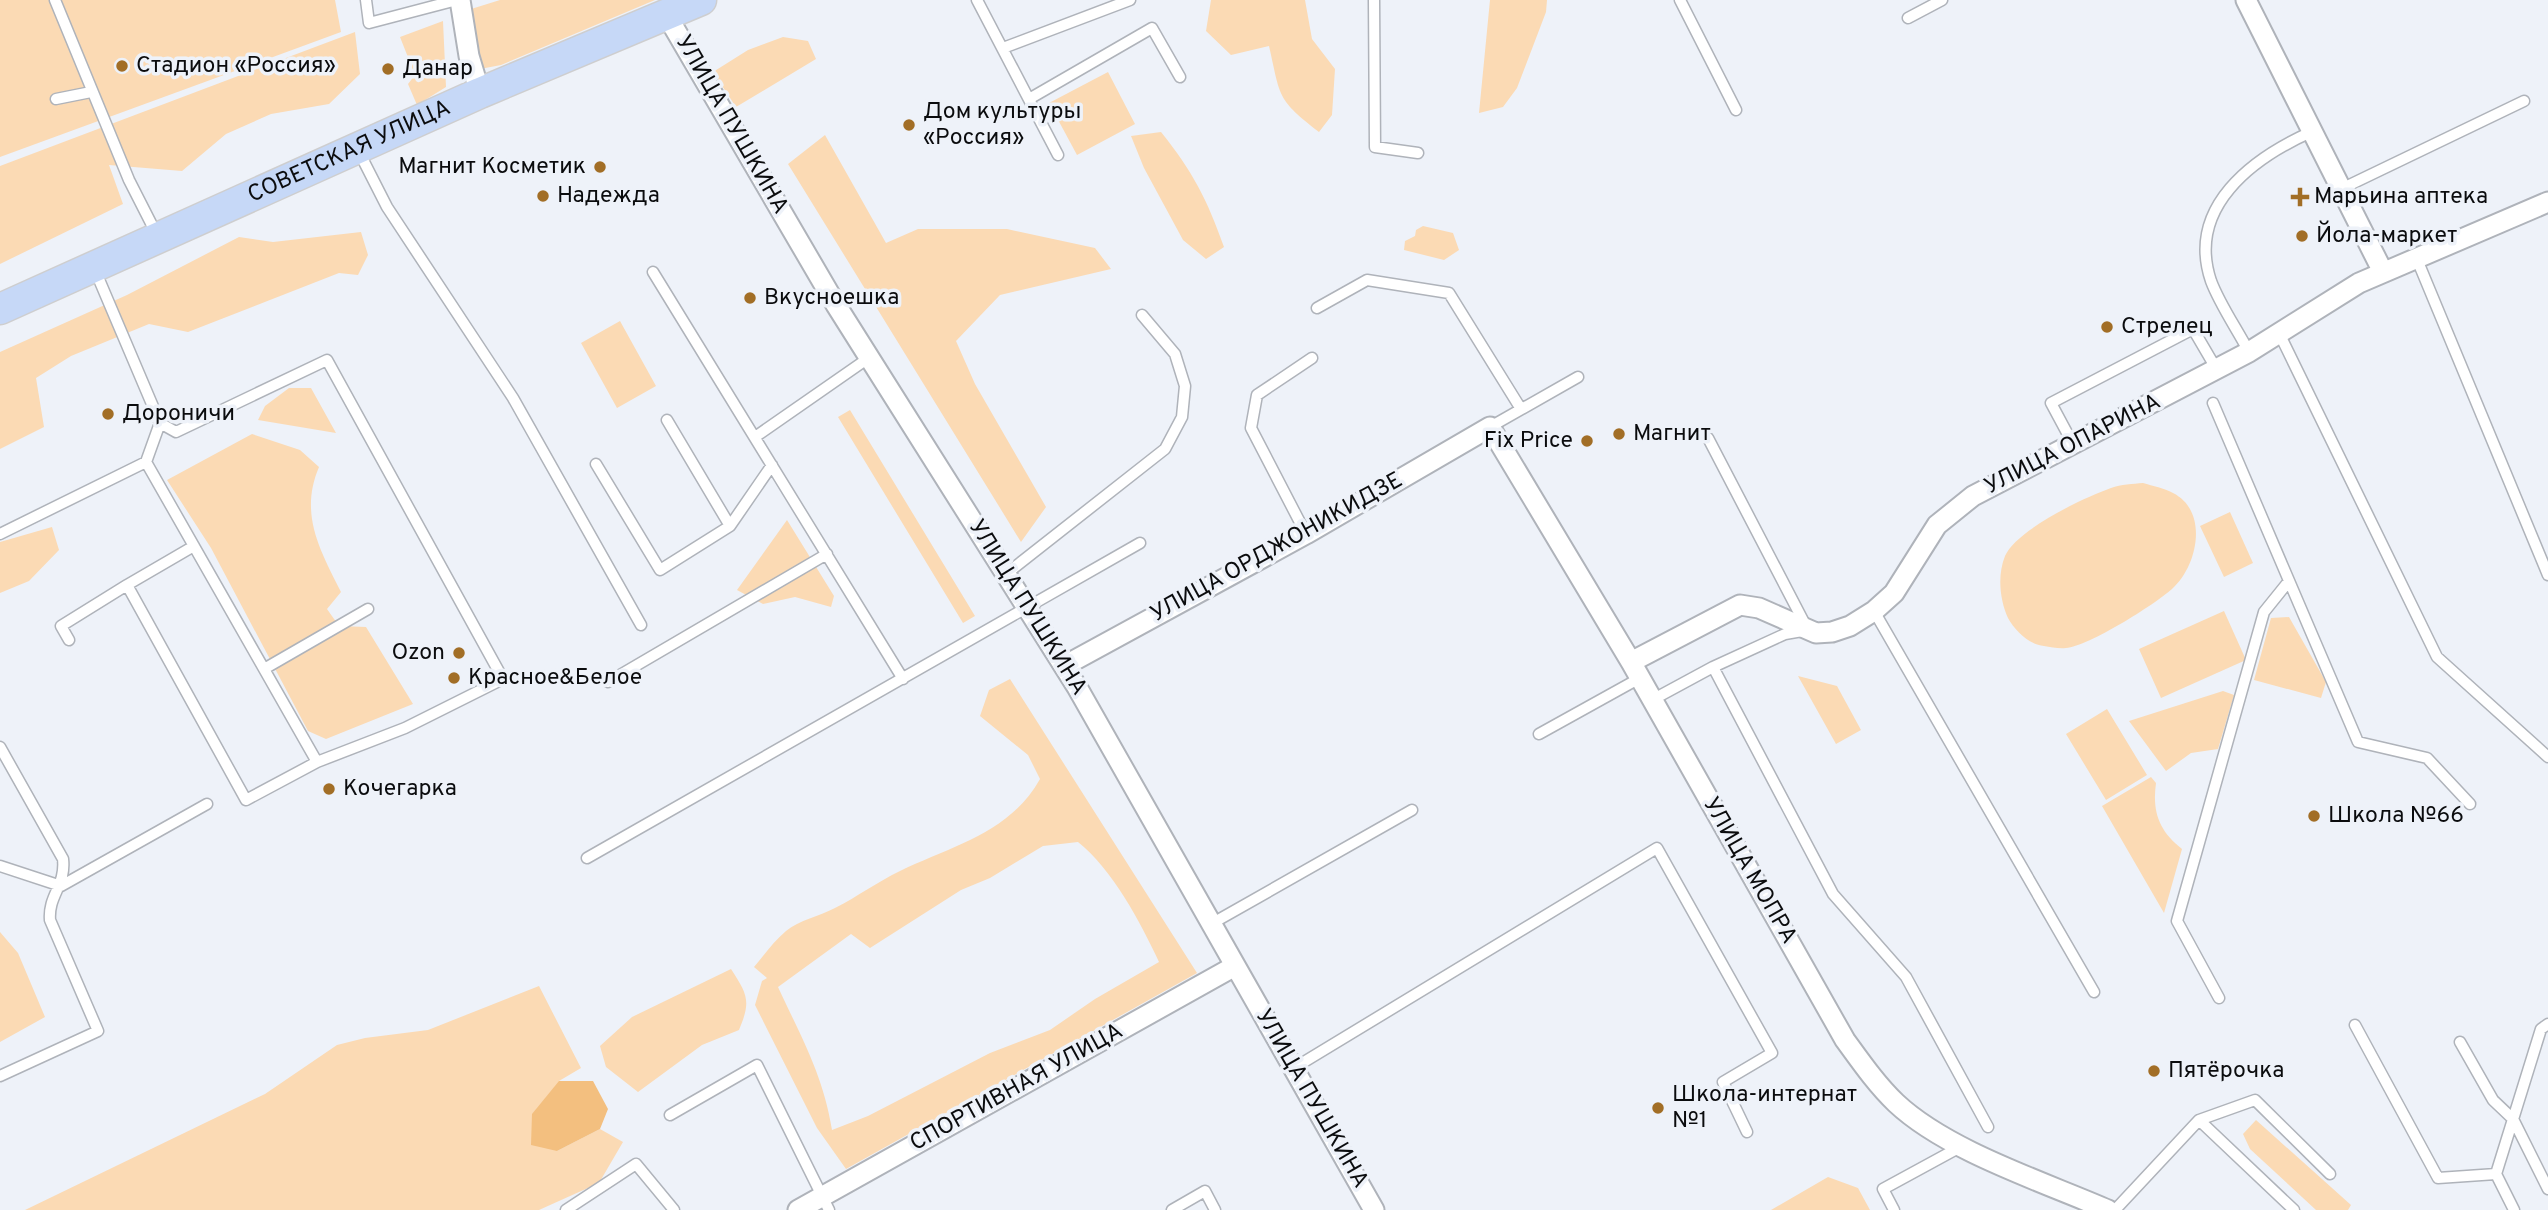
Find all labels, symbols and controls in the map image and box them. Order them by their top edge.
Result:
street label: УЛИЦА ПУШКИНА [668,30,794,220]
place label: Стадион «Россия» [136,52,336,81]
place label: Данар [402,55,473,84]
marker: Стадион «Россия» [114,58,130,74]
marker: Данар [380,61,396,77]
street label: СОВЕТСКАЯ УЛИЦА [243,94,455,210]
place label: Дом культуры «Россия» [923,98,1081,153]
marker: Дом культуры «Россия» [901,117,917,133]
place label: Магнит Косметик [398,153,586,182]
marker: Магнит Косметик [592,159,608,175]
place label: Надежда [557,182,660,211]
place label: Марьина аптека [2314,183,2488,212]
marker: Надежда [535,188,551,204]
marker: Марьина аптека [2292,189,2308,205]
place label: Йола-маркет [2316,220,2457,251]
marker: Йола-маркет [2294,228,2310,244]
place label: Вкусноешка [764,284,899,313]
marker: Вкусноешка [742,290,758,306]
place label: Стрелец [2121,313,2213,342]
marker: Стрелец [2099,319,2115,335]
street label: УЛИЦА ОПАРИНА [1980,388,2166,502]
place label: Дороничи [122,400,235,429]
marker: Дороничи [100,406,116,422]
place label: Магнит [1633,420,1711,449]
marker: Магнит [1611,426,1627,442]
place label: Fix Price [1484,427,1573,456]
marker: Fix Price [1579,433,1595,449]
street label: УЛИЦА ОРДЖОНИКИДЗЕ [1146,466,1408,630]
street label: УЛИЦА ПУШКИНА [961,515,1093,701]
place label: Ozon [392,639,445,668]
marker: Ozon [451,645,467,661]
place label: Красное&Белое [468,664,642,693]
marker: Красное&Белое [446,670,462,686]
place label: Кочегарка [343,775,457,804]
marker: Кочегарка [321,781,337,797]
street label: УЛИЦА МОПРА [1695,793,1803,949]
place label: Школа №66 [2328,802,2464,831]
marker: Школа №66 [2306,808,2322,824]
street label: УЛИЦА ПУШКИНА [1248,1004,1374,1194]
street label: СПОРТИВНАЯ УЛИЦА [905,1017,1129,1159]
place label: Пятёрочка [2168,1057,2284,1086]
marker: Пятёрочка [2146,1063,2162,1079]
place label: Школа-интернат №1 [1672,1081,1857,1136]
marker: Школа-интернат №1 [1650,1100,1666,1116]

